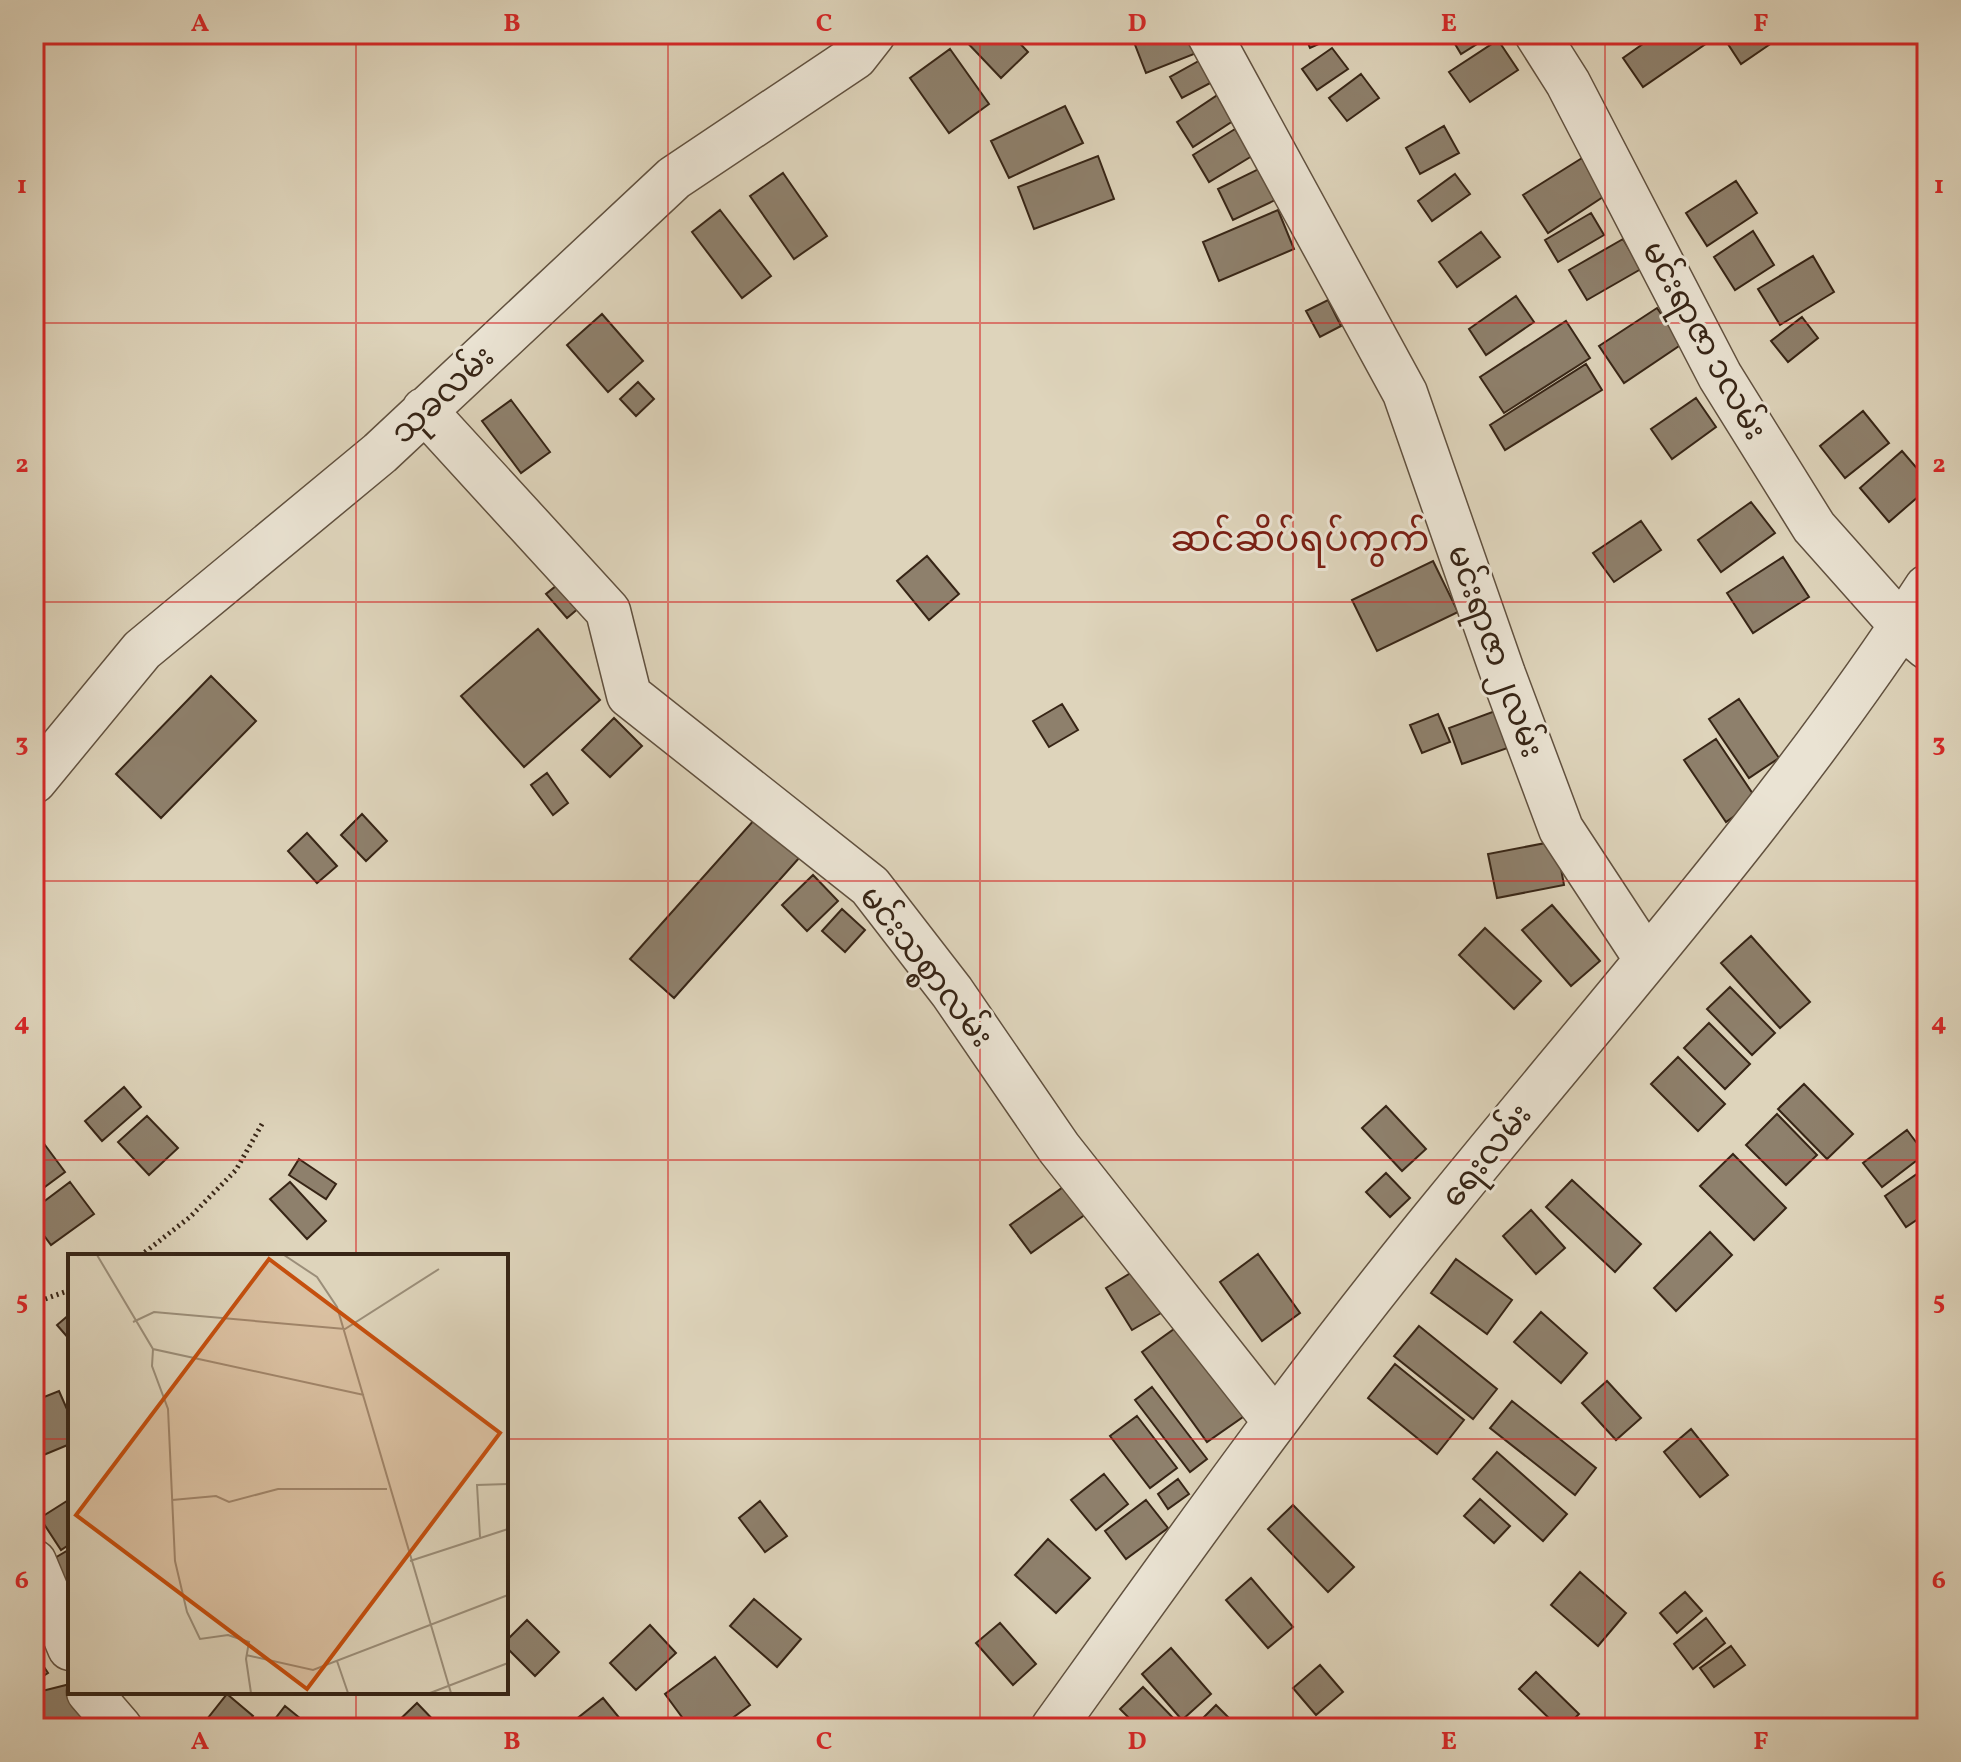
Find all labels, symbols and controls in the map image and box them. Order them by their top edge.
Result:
text: A [191,6,210,42]
text: B [503,6,521,42]
text: C [816,6,832,42]
text: D [1127,6,1147,42]
text: E [1441,6,1457,42]
text: F [1753,6,1769,42]
text: 1 [17,168,27,204]
text: 1 [1934,168,1944,204]
street label: မင်းရာဇာ ၁လမ်း [1629,232,1779,450]
street label: သုခလမ်း [380,334,506,456]
text: 2 [15,447,29,483]
text: 2 [1932,447,1946,483]
district label: ဆင်ဆိပ်ရပ်ကွက် [1171,514,1429,568]
street label: မင်းရာဇာ ၂လမ်း [1433,538,1556,765]
text: 3 [15,726,29,762]
text: 3 [1932,726,1946,762]
street label: မင်းသစ္စာလမ်း [846,875,1005,1059]
text: 4 [14,1005,30,1041]
text: 4 [1931,1005,1947,1041]
street label: ရေးလမ်း [1430,1093,1544,1219]
inset map [68,1254,508,1694]
text: 5 [16,1284,28,1320]
text: 5 [1933,1284,1945,1320]
text: 6 [15,1563,29,1599]
text: 6 [1932,1563,1946,1599]
text: A [191,1724,210,1760]
text: B [503,1724,521,1760]
text: C [816,1724,832,1760]
text: D [1127,1724,1147,1760]
text: E [1441,1724,1457,1760]
text: F [1753,1724,1769,1760]

